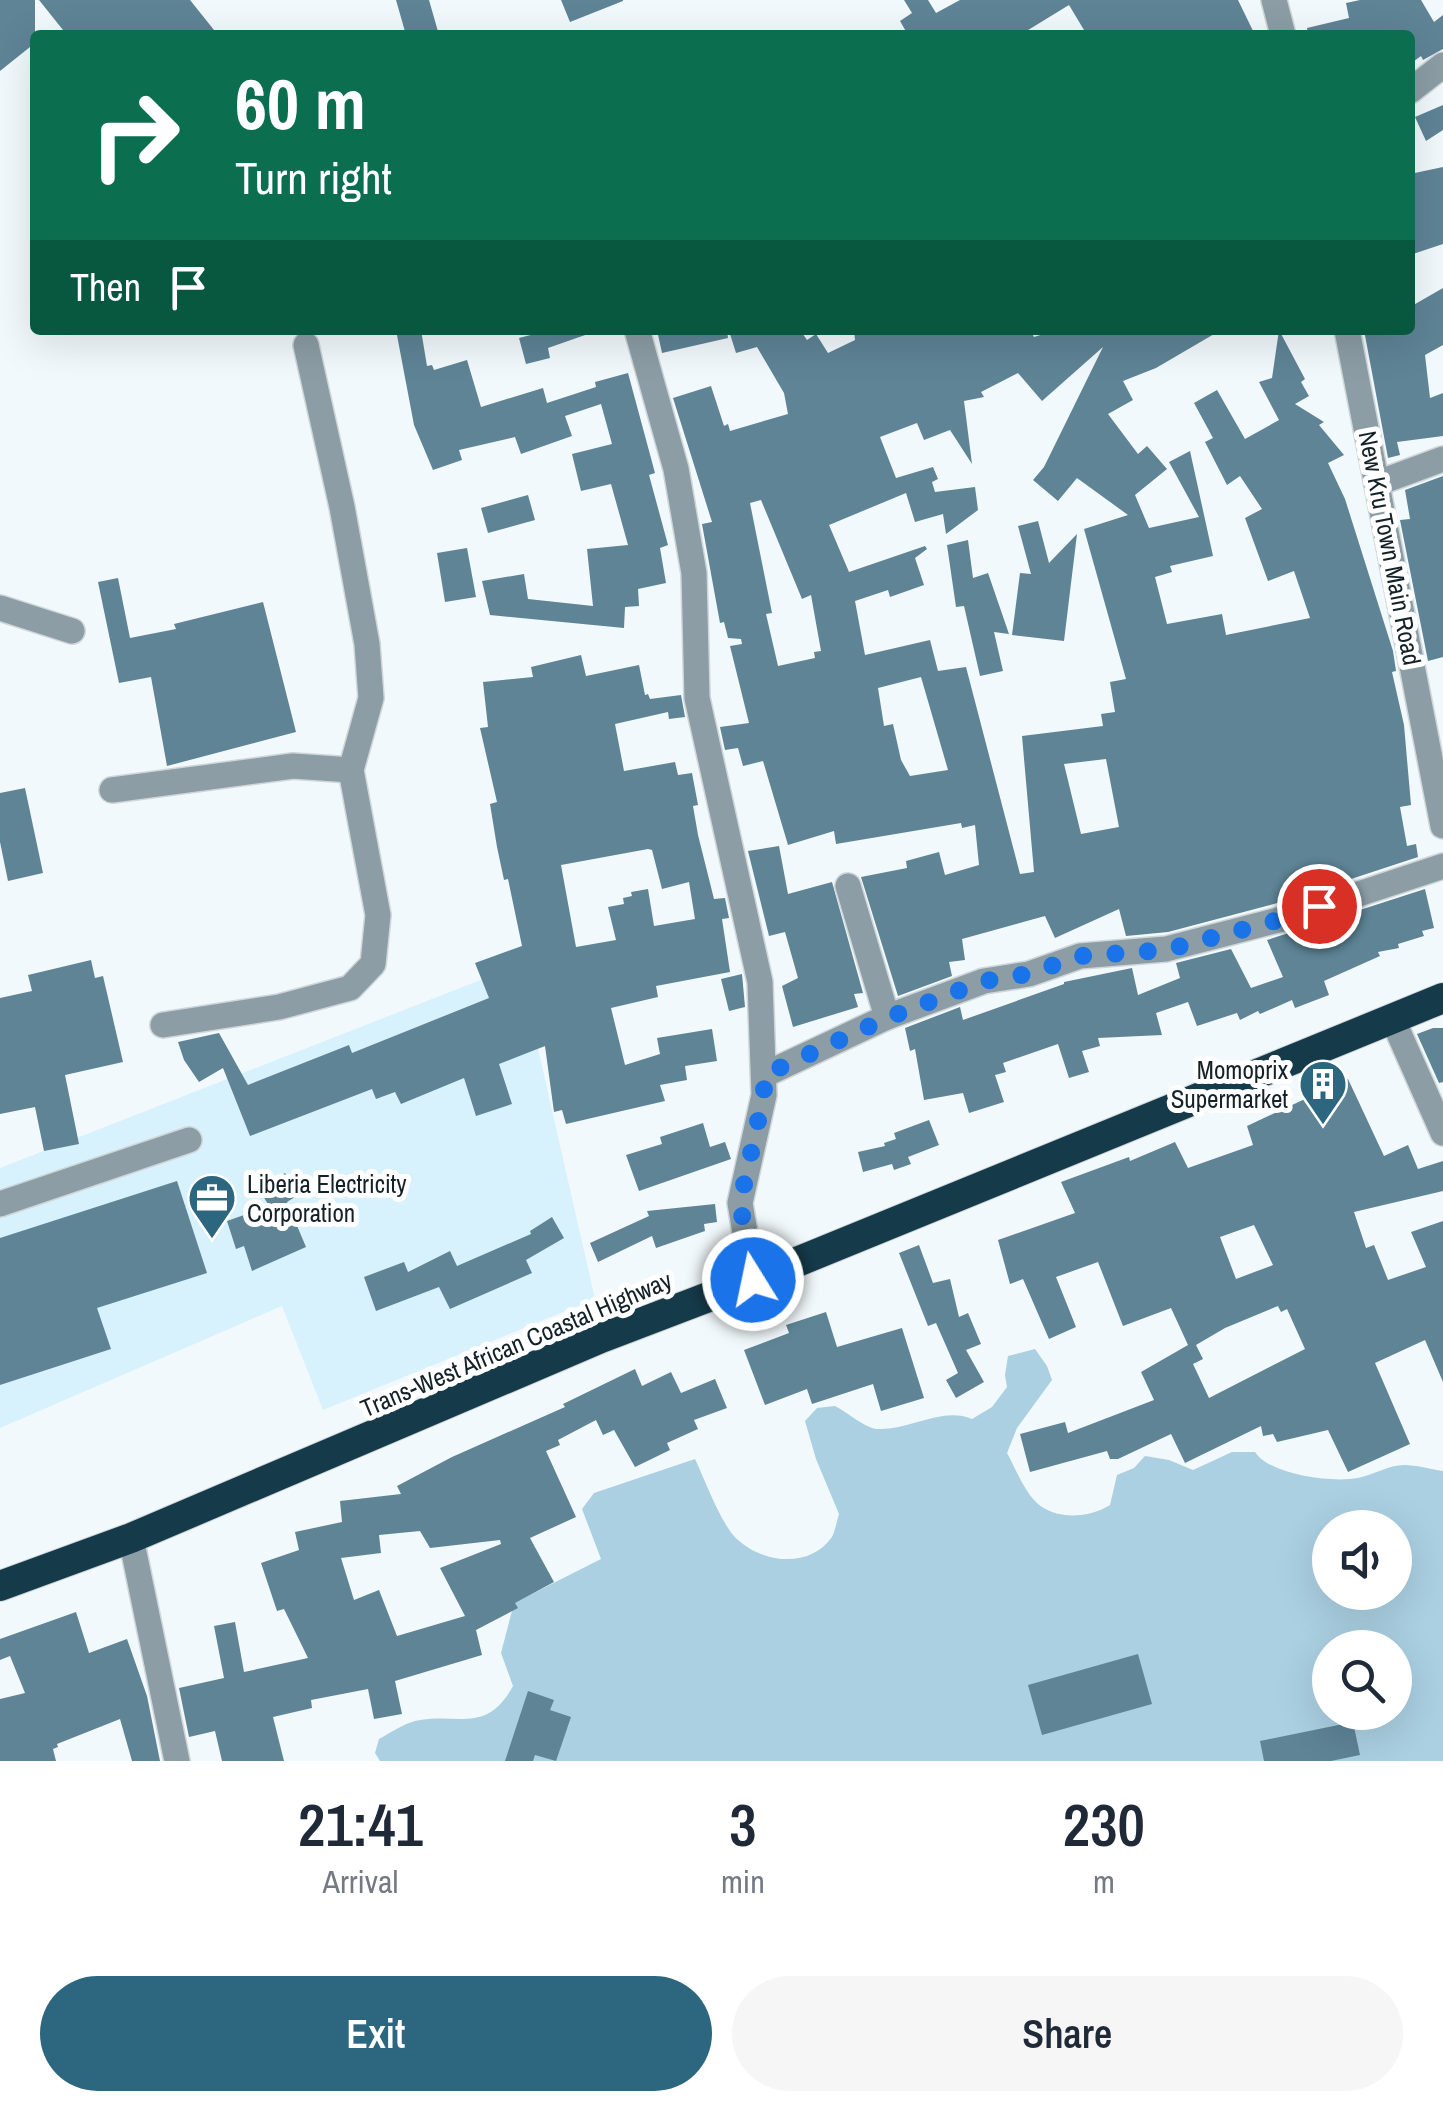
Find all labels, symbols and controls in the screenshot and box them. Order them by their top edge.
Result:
text: 60 m [235,57,366,151]
icon: right [70,70,200,200]
text: Turn right [235,147,392,208]
icon: arrive [161,260,216,315]
text: Then [70,262,141,313]
street label: New Kru Town Main Road [1351,428,1429,668]
pin [1277,864,1362,949]
icon: arrive [1292,879,1347,934]
place label: Momoprix Supermarket [1171,1053,1289,1116]
building icon: Momoprix Supermarket [1297,1058,1349,1126]
place label: Liberia Electricity Corporation [247,1167,407,1230]
office icon: Liberia Electricity Corporation [186,1172,238,1240]
position arrow [701,1228,805,1332]
street label: Trans-West African Coastal Highway [355,1263,678,1425]
map controls [1312,1510,1412,1730]
button: sound [1312,1510,1412,1610]
button: search [1312,1630,1412,1730]
text: 21:41 [298,1784,423,1865]
text: 3 [729,1784,757,1865]
text: 230 [1063,1784,1145,1865]
text: Arrival [323,1860,398,1903]
text: min [721,1860,765,1903]
text: m [1093,1860,1115,1903]
button: Exit [40,1976,712,2091]
button: Share [732,1976,1403,2091]

